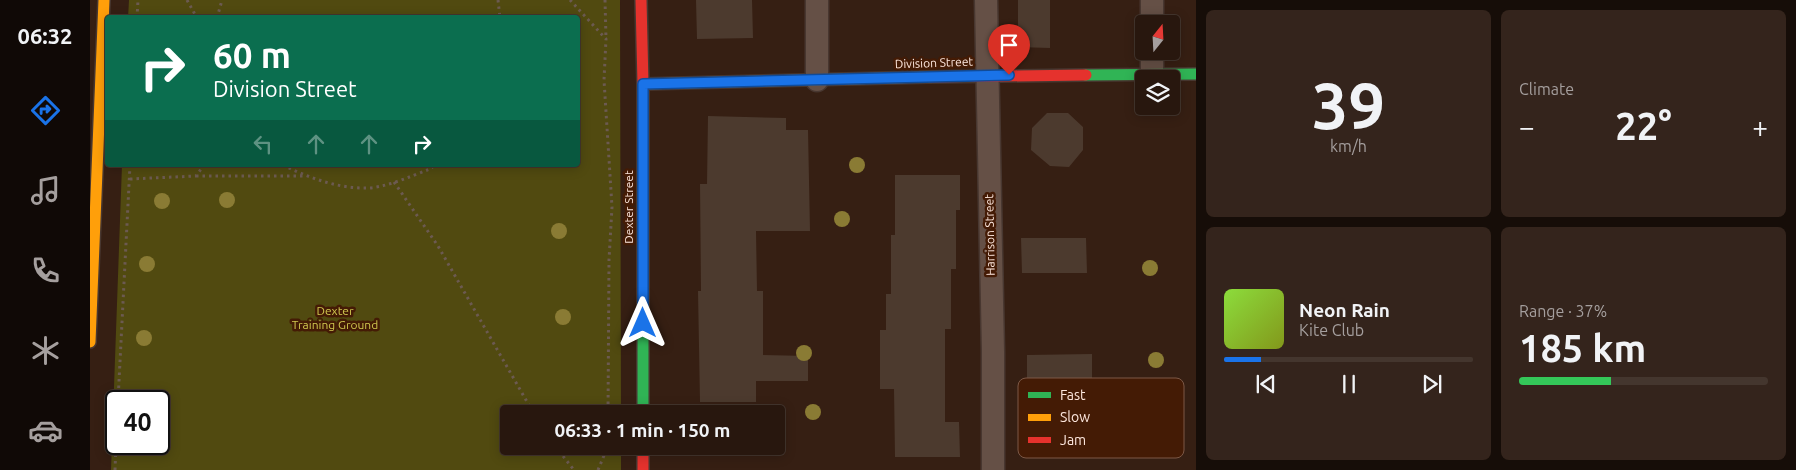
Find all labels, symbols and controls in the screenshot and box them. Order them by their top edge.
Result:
north arrow [1135,15,1180,60]
map controls [1135,15,1180,115]
text: 06:32 [17,23,73,48]
pin [988,24,1030,75]
icon: arrive [995,31,1023,59]
icon: right [130,35,195,100]
text: 60 m [213,35,291,75]
street label: Division Street [895,55,974,70]
text: 39 [1312,68,1385,141]
button: layers [1135,70,1180,115]
text: Division Street [213,76,357,101]
text: Climate [1519,80,1574,98]
icon: directions [28,93,63,128]
text: 22° [1615,105,1672,147]
text: − [1519,111,1535,142]
text: + [1752,111,1768,142]
icon: left [249,130,277,158]
icon: ahead [302,130,330,158]
icon: ahead [355,130,383,158]
icon: right [408,130,436,158]
text: km/h [1330,137,1367,155]
street label: Dexter Street [622,170,635,244]
icon: music [28,173,63,208]
street label: Harrison Street [982,194,997,276]
icon: phone [28,253,63,288]
position arrow [616,296,668,348]
text: Neon Rain [1299,299,1390,321]
text: Range · 37% [1519,302,1607,320]
park label: Dexter Training Ground [292,304,378,331]
text: Kite Club [1299,321,1364,339]
text: 185 km [1519,327,1646,369]
icon: climate [28,333,63,368]
icon: previous [1252,370,1280,398]
icon: pause [1335,370,1363,398]
icon: next [1418,370,1446,398]
legend [1018,378,1184,458]
text: Fast [1060,387,1086,403]
speed limit sign: 40 [105,390,170,455]
text: Slow [1060,409,1090,425]
icon: car [28,413,63,448]
text: 06:33 · 1 min · 150 m [555,419,730,441]
text: Jam [1060,432,1086,448]

